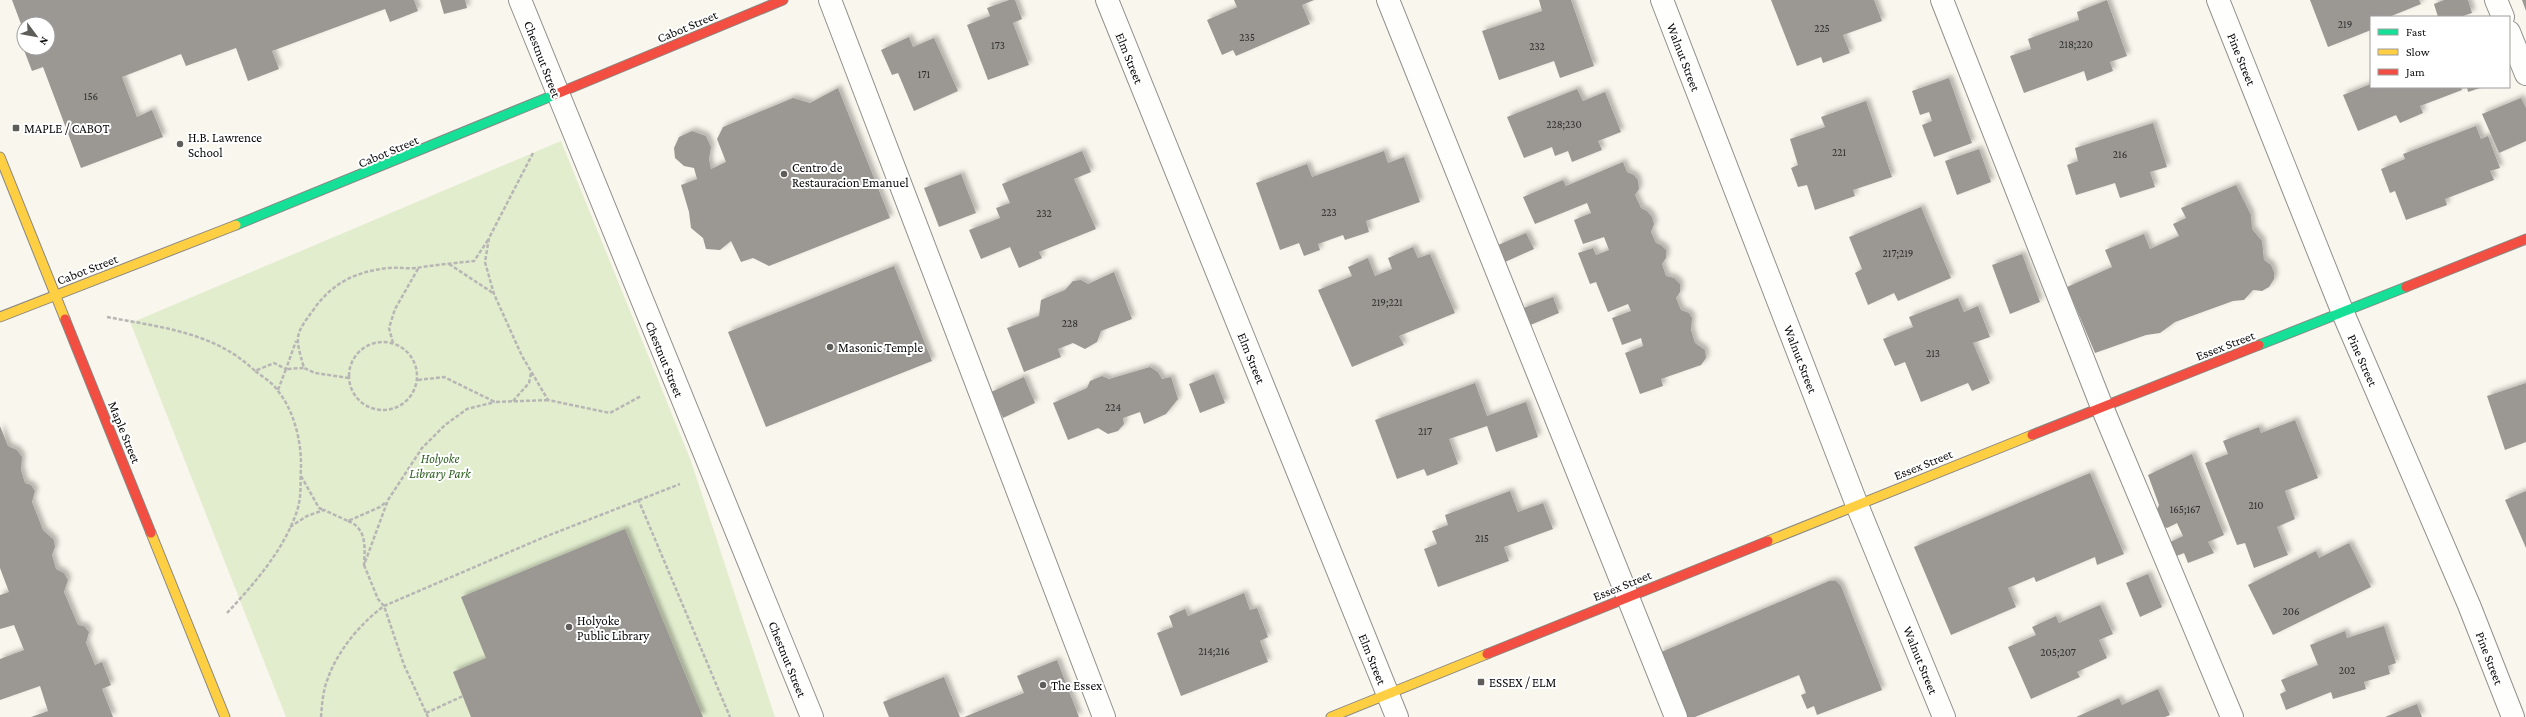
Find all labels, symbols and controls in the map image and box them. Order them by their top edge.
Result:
street label: Cabot Street [655,7,720,46]
north arrow [16,16,56,56]
legend [2370,16,2510,88]
house number: 219 [2338,18,2352,30]
street label: Chestnut Street [521,19,564,100]
street label: Walnut Street [1664,21,1704,94]
house number: 225 [1814,22,1830,34]
text: Fast [2406,25,2427,39]
street label: Elm Street [1113,30,1147,87]
house number: 235 [1239,31,1255,43]
street label: Pine Street [2224,31,2259,88]
text: N [37,35,52,48]
house number: 218;220 [2059,38,2093,51]
house number: 173 [991,39,1005,51]
house number: 232 [1529,40,1545,52]
text: Slow [2406,45,2430,59]
text: Jam [2405,65,2425,79]
house number: 171 [918,68,931,80]
house number: 156 [84,90,98,102]
house number: 228;230 [1546,118,1582,131]
place label: MAPLE / CABOT [24,121,109,136]
marker: MAPLE / CABOT [11,123,21,133]
place label: H.B. Lawrence School [188,130,262,160]
street label: Cabot Street [356,132,421,171]
marker: H.B. Lawrence School [175,139,185,149]
house number: 221 [1832,146,1846,158]
house number: 216 [2113,148,2127,160]
place label: Centro de Restauracion Emanuel [792,160,909,190]
marker: Centro de Restauracion Emanuel [779,169,789,179]
house number: 223 [1321,206,1337,218]
house number: 232 [1036,207,1052,219]
house number: 217;219 [1883,247,1913,260]
street label: Cabot Street [55,251,120,288]
house number: 219;221 [1371,296,1403,309]
house number: 228 [1062,317,1078,329]
street label: Chestnut Street [642,319,687,400]
street label: Walnut Street [1781,323,1821,396]
street label: Essex Street [2194,327,2257,364]
street label: Elm Street [1235,330,1269,387]
street label: Pine Street [2344,332,2381,389]
place label: Masonic Temple [838,340,924,355]
marker: Masonic Temple [825,342,835,352]
house number: 213 [1926,347,1940,359]
street label: Maple Street [105,399,144,466]
house number: 224 [1105,401,1121,413]
house number: 217 [1418,425,1432,437]
street label: Essex Street [1892,446,1955,483]
park label: Holyoke Library Park [409,451,472,481]
house number: 210 [2248,499,2264,511]
house number: 165;167 [2170,503,2200,516]
house number: 215 [1475,532,1489,544]
street label: Essex Street [1591,567,1654,604]
house number: 206 [2282,605,2300,617]
place label: Holyoke Public Library [577,613,650,643]
street label: Chestnut Street [765,619,810,700]
marker: Holyoke Public Library [564,622,574,632]
street label: Walnut Street [1900,624,1941,697]
street label: Pine Street [2473,630,2507,687]
street label: Elm Street [1356,631,1390,688]
house number: 214;216 [1198,645,1230,658]
house number: 205;207 [2040,646,2076,659]
house number: 202 [2339,664,2355,676]
place label: ESSEX / ELM [1489,675,1557,690]
marker: ESSEX / ELM [1476,677,1486,687]
place label: The Essex [1051,678,1102,693]
marker: The Essex [1038,680,1048,690]

